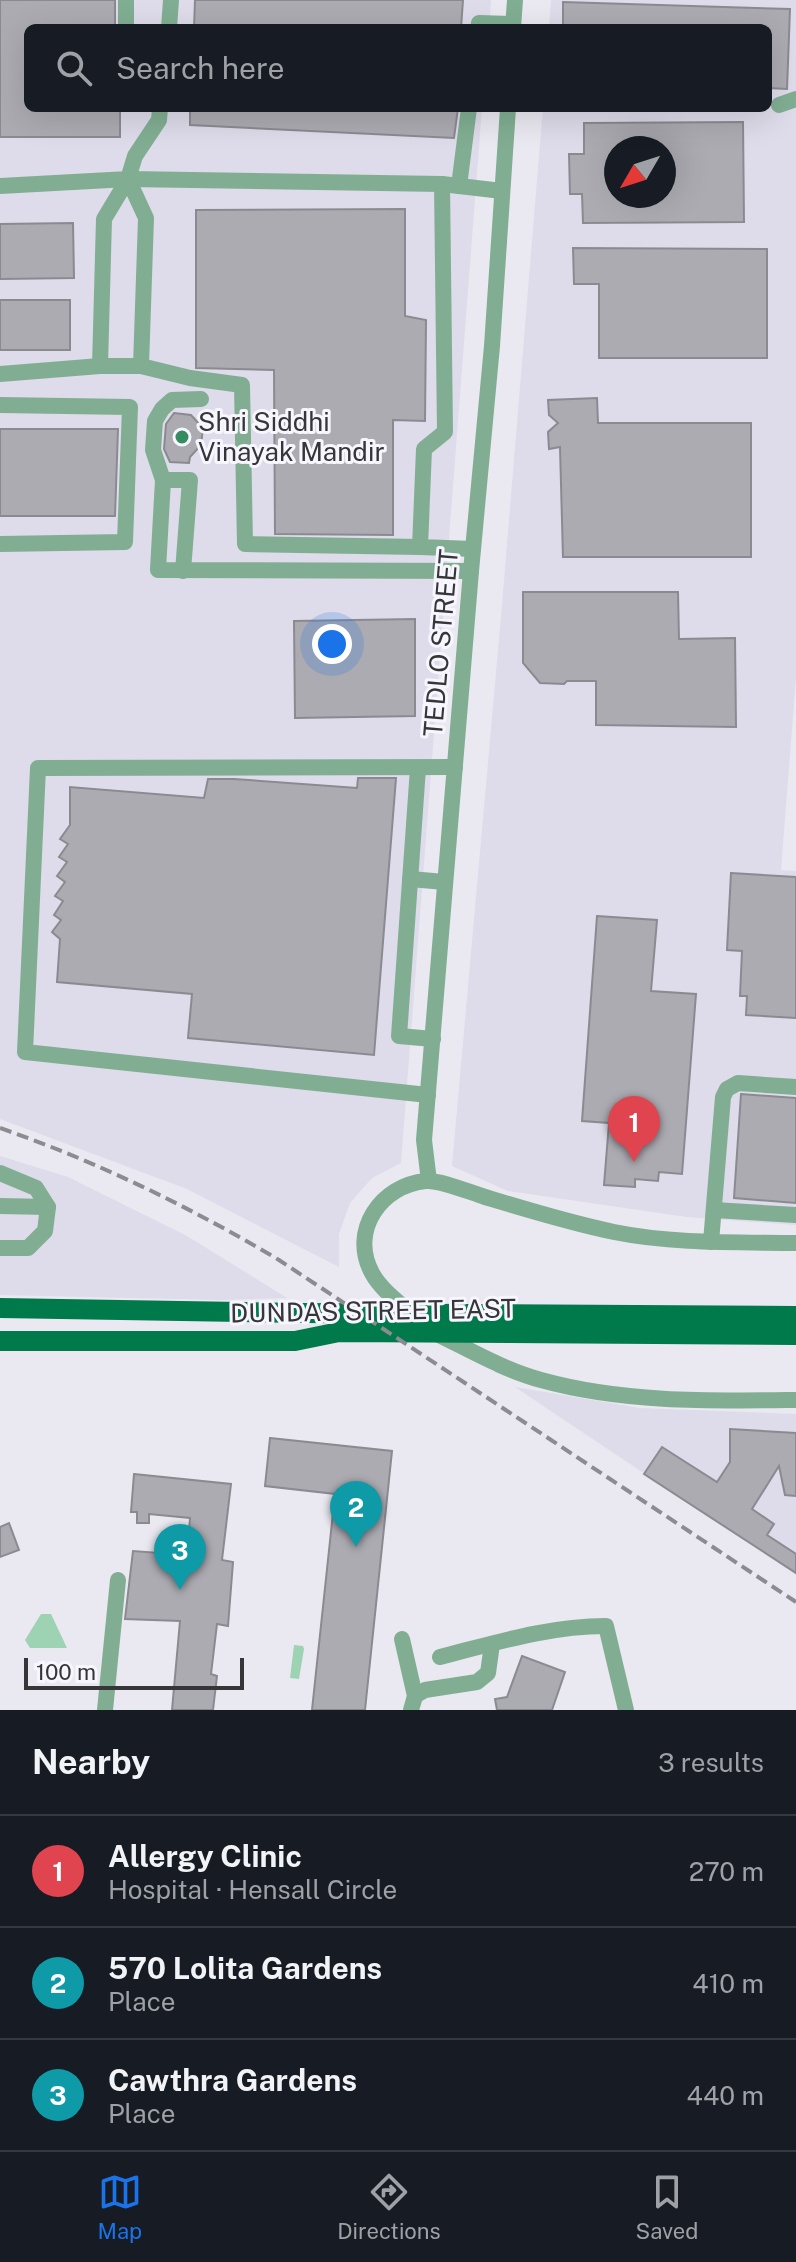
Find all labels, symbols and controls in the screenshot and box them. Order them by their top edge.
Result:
search box [24,24,772,112]
icon: search [52,46,96,90]
text: Search here [116,50,284,86]
north arrow [604,136,676,208]
place label: Shri Siddhi Vinayak Mandir [198,406,385,467]
marker: Shri Siddhi Vinayak Mandir [173,428,191,446]
street label: TEDLO STREET [417,548,464,738]
your location [312,624,352,664]
pin: 1 [608,1096,660,1162]
street label: DUNDAS STREET EAST [230,1293,516,1328]
pin: 2 [330,1481,382,1547]
pin: 3 [154,1524,206,1590]
scale bar [24,1654,244,1690]
text: 100 m [36,1659,96,1685]
text: Nearby [32,1742,150,1782]
text: 3 results [658,1747,764,1778]
text: Allergy Clinic [108,1838,302,1874]
text: 1 [52,1856,64,1887]
text: 270 m [689,1856,764,1887]
text: Hospital · Hensall Circle [108,1874,397,1905]
text: 570 Lolita Gardens [108,1950,382,1986]
text: 2 [50,1968,66,1999]
text: 410 m [692,1968,764,1999]
text: Place [108,1986,175,2017]
text: Cawthra Gardens [108,2062,357,2098]
text: 3 [49,2080,67,2111]
text: 440 m [687,2080,764,2111]
text: Place [108,2098,175,2129]
tab: Map [98,2170,142,2244]
tab: Directions [337,2170,441,2244]
tab: Saved [636,2170,698,2244]

